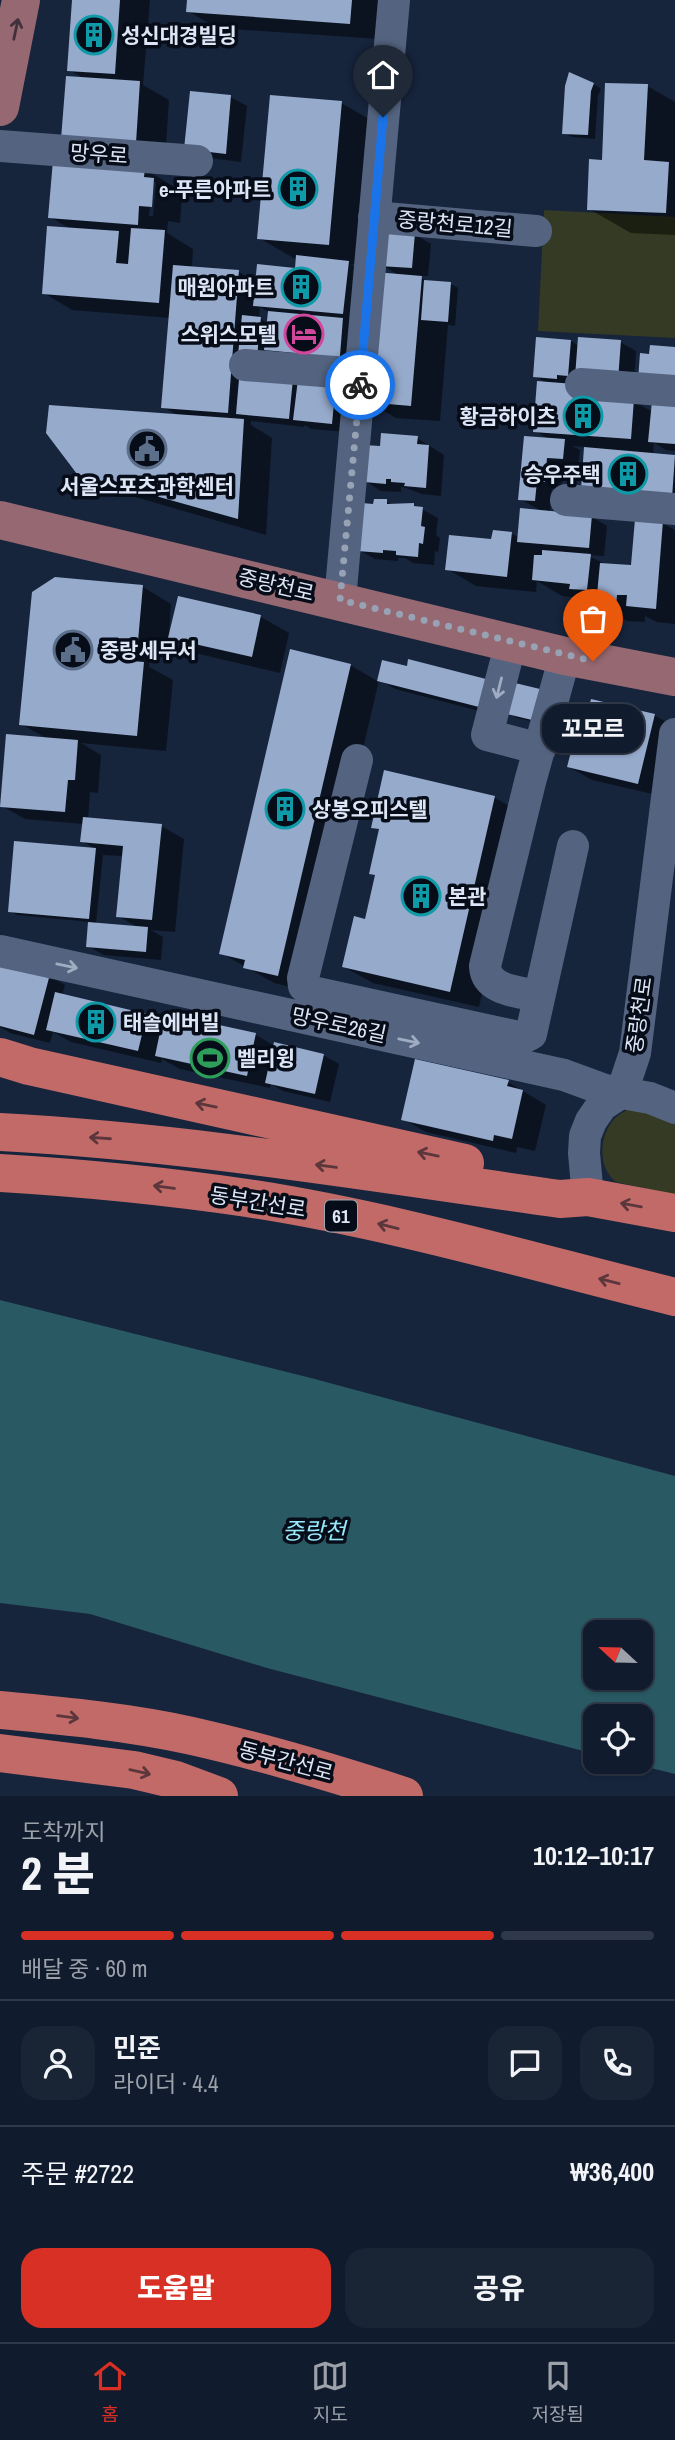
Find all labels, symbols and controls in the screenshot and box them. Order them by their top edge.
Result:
building icon: 성신대경빌딩 [73,14,115,56]
one-way arrow [10,18,24,41]
place label: 성신대경빌딩 [121,21,237,50]
pin [353,45,413,117]
icon: home [364,56,402,94]
street label: 망우로 [69,138,129,170]
building icon: e-푸른아파트 [277,168,319,210]
place label: e-푸른아파트 [159,175,271,204]
street label: 중랑천로12길 [396,205,514,243]
building icon: 매원아파트 [280,266,322,308]
place label: 매원아파트 [177,273,274,302]
hotel icon: 스위스모텔 [283,313,325,355]
place label: 스위스모텔 [180,320,277,349]
courier [325,350,395,420]
icon: bike [341,366,379,404]
building icon: 황금하이츠 [562,395,604,437]
place label: 황금하이츠 [459,402,556,431]
public building icon: 서울스포츠과학센터 [126,428,168,470]
building icon: 승우주택 [607,453,649,495]
place label: 승우주택 [524,460,601,489]
place label: 서울스포츠과학센터 [60,472,234,501]
street label: 중랑천로 [235,562,317,608]
pin [563,589,623,661]
icon: bag [574,600,612,638]
public building icon: 중랑세무서 [52,629,94,671]
place label: 중랑세무서 [100,636,197,665]
one-way arrow [492,676,505,699]
callout: 꼬모르 [542,703,644,752]
text: 꼬모르 [561,713,625,744]
building icon: 상봉오피스텔 [264,788,306,830]
place label: 상봉오피스텔 [312,795,428,824]
building icon: 본관 [400,875,442,917]
place label: 본관 [448,882,487,911]
one-way arrow [55,959,78,973]
street label: 중랑천로 [619,975,659,1055]
building icon: 태솔에버빌 [75,1001,117,1043]
street label: 망우로26길 [289,1001,389,1049]
place label: 태솔에버빌 [123,1008,220,1037]
one-way arrow [397,1035,419,1048]
sports icon: 벨리윙 [189,1037,231,1079]
place label: 벨리윙 [237,1044,295,1073]
one-way arrow [195,1098,218,1112]
one-way arrow [90,1131,112,1144]
one-way arrow [417,1147,440,1161]
one-way arrow [315,1159,338,1172]
street label: 동부간선로 [208,1180,308,1224]
one-way arrow [153,1181,176,1194]
one-way arrow [620,1198,643,1211]
road number: 61 [325,1200,357,1232]
one-way arrow [377,1219,400,1232]
one-way arrow [598,1274,621,1287]
water label: 중랑천 [282,1515,349,1546]
north arrow [583,1620,653,1690]
map controls [583,1620,653,1774]
button: locate [583,1704,653,1774]
one-way arrow [56,1711,79,1724]
street label: 동부간선로 [236,1734,336,1788]
one-way arrow [128,1765,151,1779]
text: 도착까지 [21,1816,106,1847]
text: 10:12–10:17 [533,1838,654,1873]
text: 2 분 [21,1842,95,1904]
text: 배달 중 · 60 m [21,1953,147,1984]
button: person [21,2026,95,2100]
button: chat [488,2026,562,2100]
button: phone [580,2026,654,2100]
text: 민준 [113,2030,161,2065]
text: 라이더 · 4.4 [113,2068,218,2099]
text: ₩36,400 [570,2154,654,2189]
text: 주문 #2722 [21,2156,134,2191]
button: 도움말 [21,2248,331,2328]
button: 공유 [345,2248,654,2328]
tab: 홈 [91,2357,129,2427]
tab: 지도 [311,2357,349,2427]
tab: 저장됨 [531,2357,584,2427]

